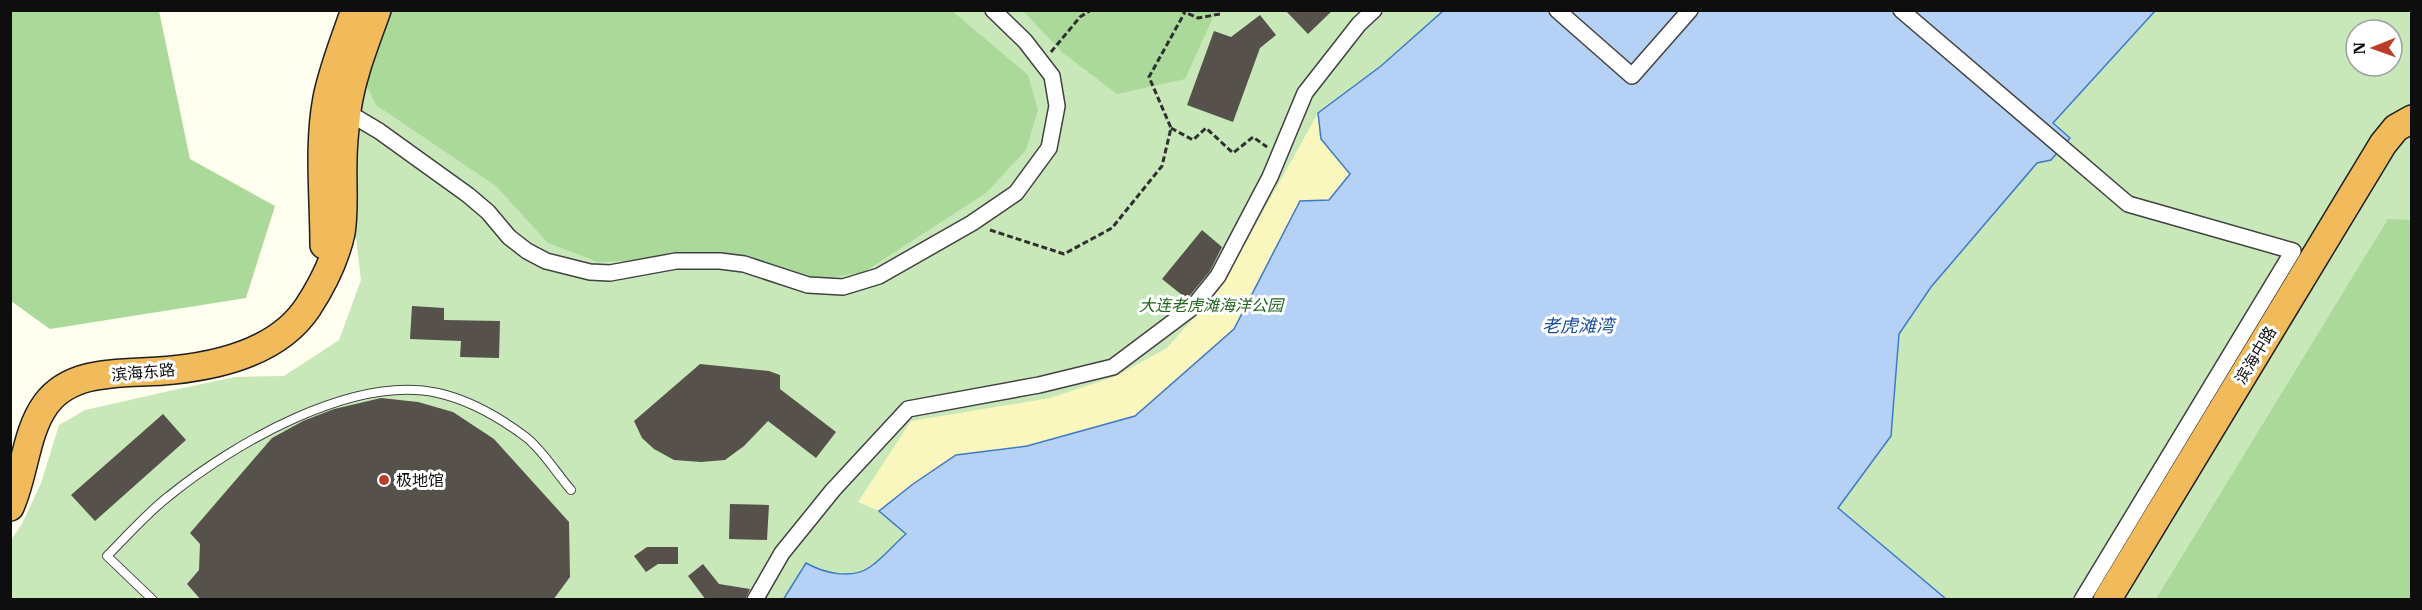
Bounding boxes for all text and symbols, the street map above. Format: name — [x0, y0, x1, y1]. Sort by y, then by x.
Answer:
north arrow — [2344, 18, 2404, 78]
text: N — [2349, 42, 2369, 55]
park label: 大连老虎滩海洋公园 — [1139, 295, 1285, 315]
water label: 老虎滩湾 — [1542, 314, 1617, 337]
street label: 滨海中路 — [2230, 322, 2280, 388]
street label: 滨海东路 — [110, 359, 176, 385]
place label: 极地馆 — [396, 470, 444, 490]
marker: 极地馆 — [377, 473, 391, 487]

